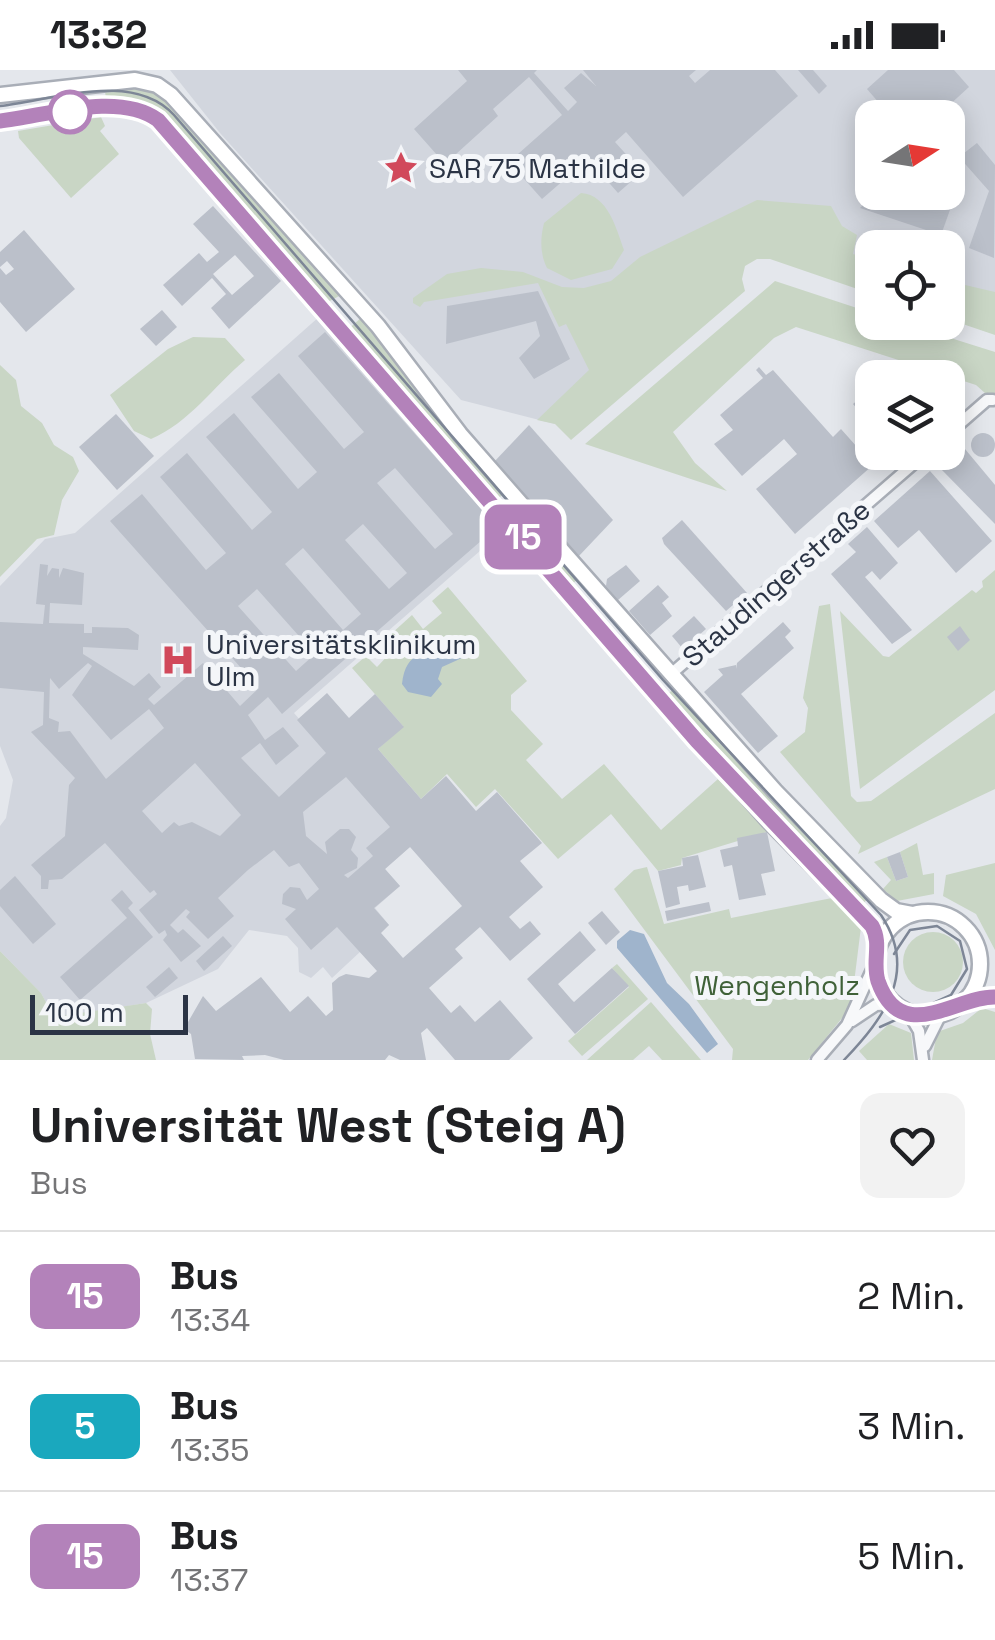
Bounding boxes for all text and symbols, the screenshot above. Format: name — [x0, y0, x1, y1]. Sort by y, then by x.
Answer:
text: 13:32 — [50, 11, 147, 59]
unlabelled marker — [49, 91, 91, 133]
north arrow — [855, 100, 965, 210]
map controls — [855, 100, 965, 470]
place icon: SAR 75 Mathilde — [382, 149, 420, 187]
place label: SAR 75 Mathilde — [429, 150, 646, 186]
button: locate — [855, 230, 965, 340]
button: layers — [855, 360, 965, 470]
street label: Staudingerstraße — [675, 492, 877, 674]
line badge: 15 — [478, 504, 568, 570]
text: 15 — [505, 515, 541, 559]
place label: Universitätsklinikum Ulm — [206, 626, 476, 694]
hospital icon: Universitätsklinikum Ulm — [159, 641, 197, 679]
park label: Wengenholz — [694, 967, 860, 1003]
scale bar — [30, 990, 188, 1034]
text: 100 m — [45, 994, 124, 1030]
button: heart — [860, 1093, 965, 1198]
text: Universität West (Steig A) — [30, 1095, 626, 1156]
text: Bus — [30, 1163, 88, 1203]
text: Bus — [170, 1252, 239, 1300]
text: 2 Min. — [857, 1272, 965, 1320]
text: 15 — [67, 1274, 103, 1318]
text: 13:34 — [170, 1300, 250, 1340]
text: Bus — [170, 1382, 239, 1430]
text: 3 Min. — [857, 1402, 965, 1450]
text: 5 — [74, 1404, 96, 1448]
text: 13:35 — [170, 1430, 249, 1470]
text: Bus — [170, 1512, 239, 1560]
text: 5 Min. — [857, 1532, 965, 1580]
text: 15 — [67, 1534, 103, 1578]
text: 13:37 — [170, 1560, 248, 1600]

